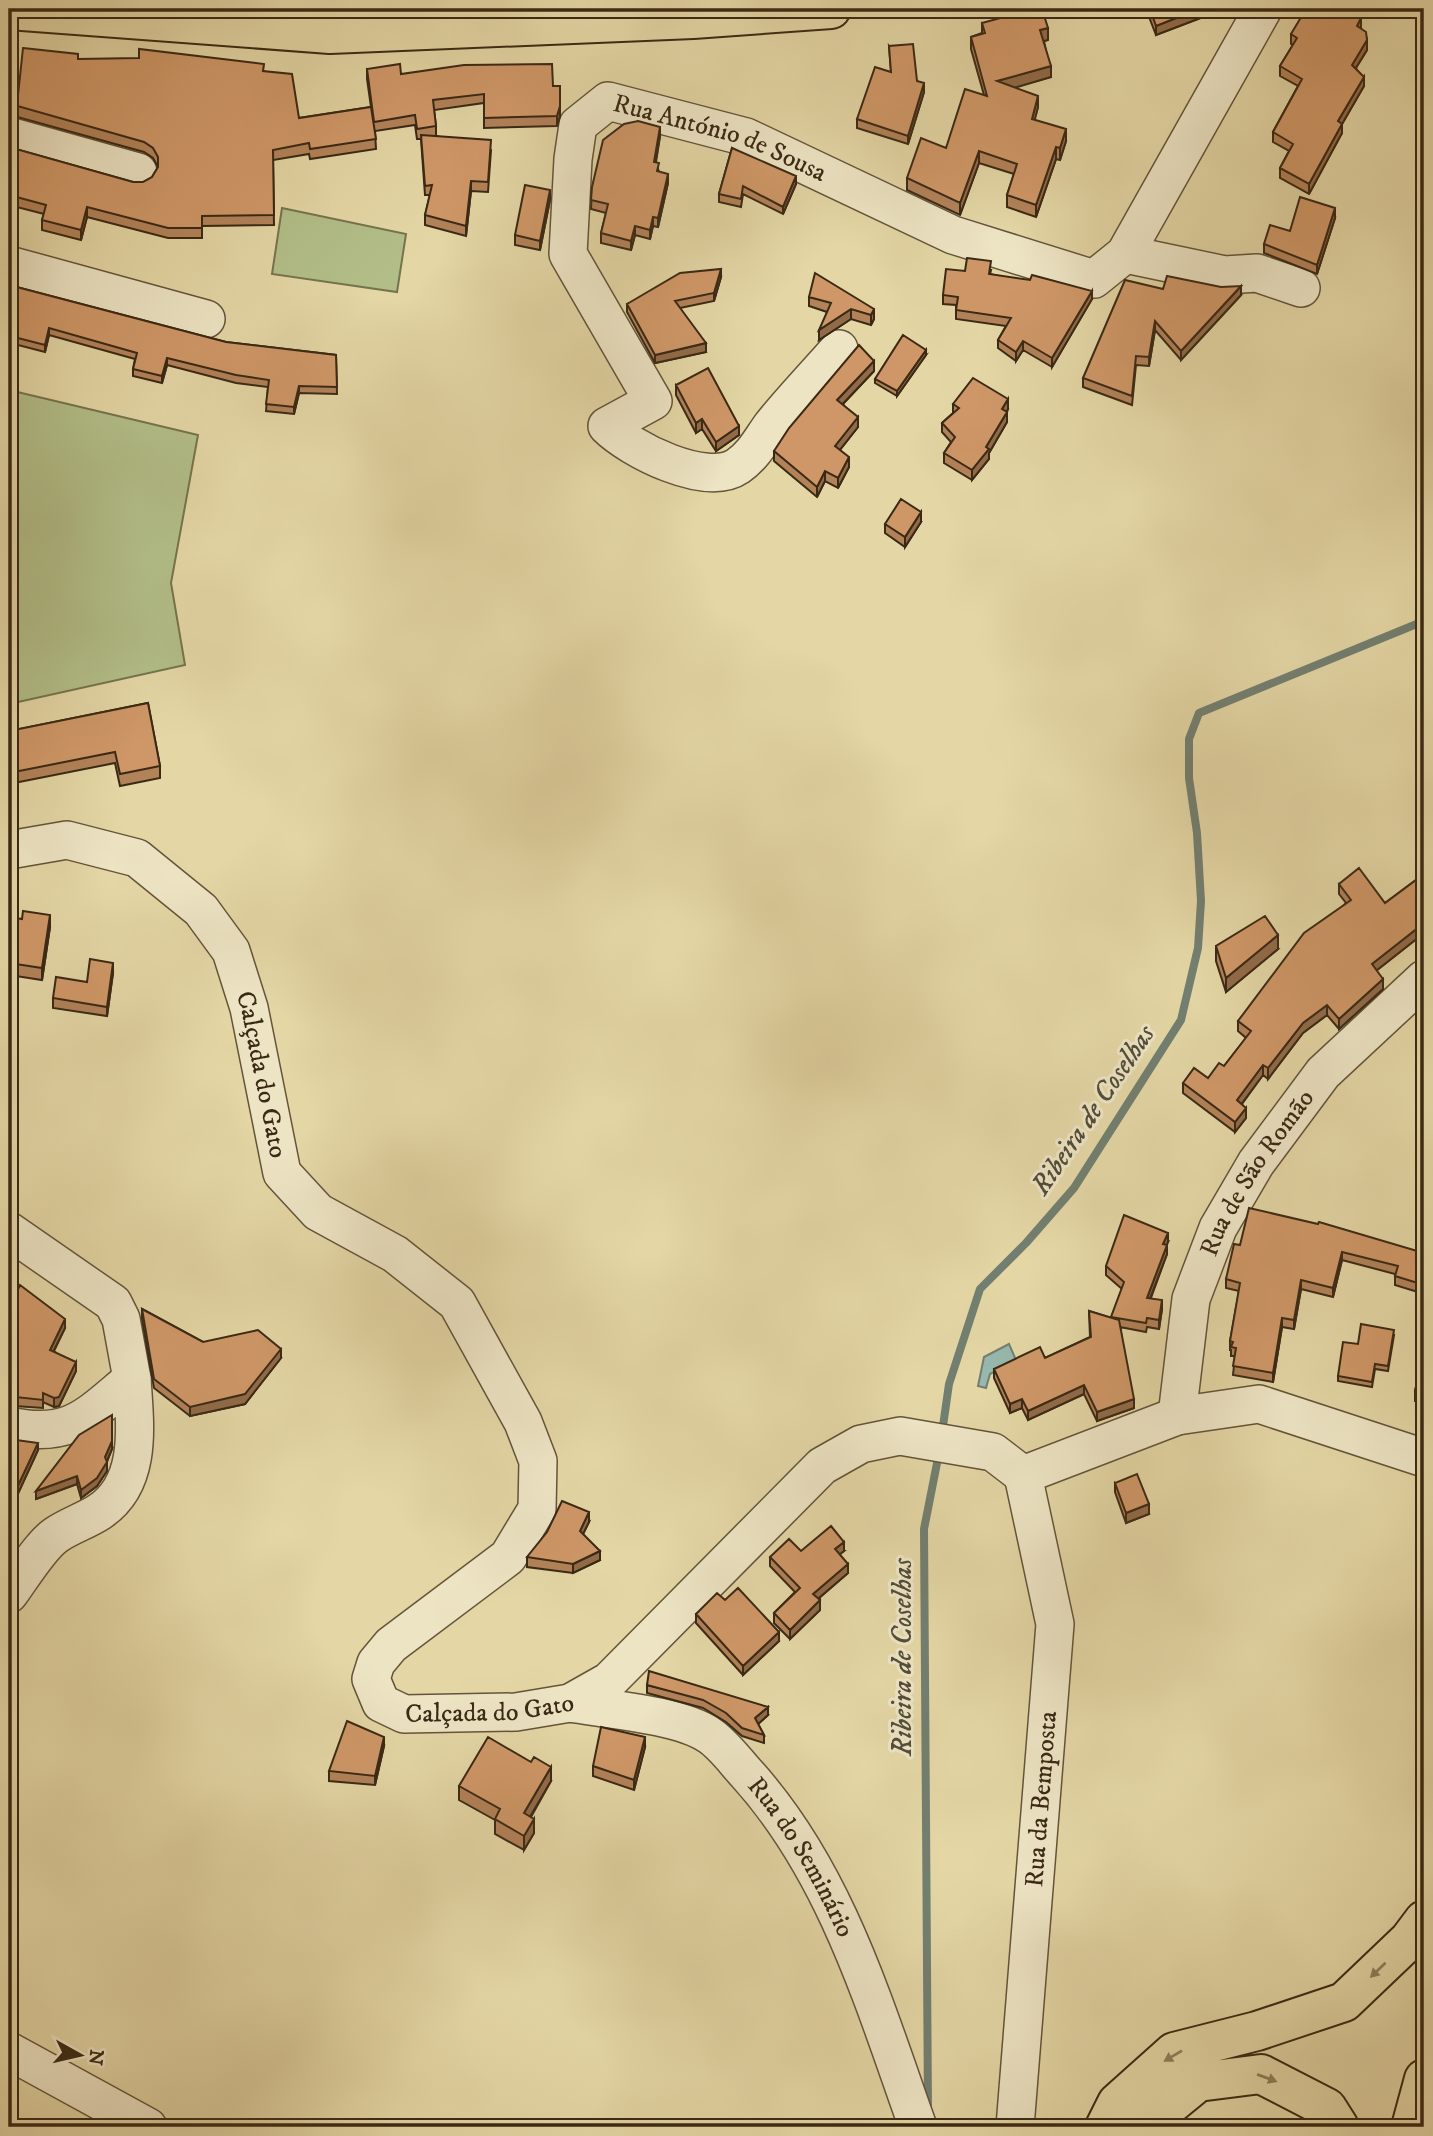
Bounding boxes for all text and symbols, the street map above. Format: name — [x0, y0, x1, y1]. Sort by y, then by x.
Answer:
street label: Rua António de Sousa — [610, 87, 832, 189]
street label: Calçada do Gato — [228, 987, 295, 1161]
water label: Ribeira de Coselhas — [1023, 1018, 1163, 1203]
street label: Rua de São Romão — [1192, 1083, 1322, 1261]
water label: Ribeira de Coselhas — [885, 1558, 920, 1757]
street label: Calçada do Gato — [405, 1686, 576, 1730]
street label: Rua da Bemposta — [1018, 1710, 1065, 1888]
street label: Rua do Seminário — [740, 1770, 862, 1942]
one-way arrow — [1370, 1961, 1387, 1977]
north arrow — [46, 2021, 116, 2090]
text: N — [83, 2048, 108, 2067]
one-way arrow — [1163, 2049, 1183, 2062]
one-way arrow — [1256, 2073, 1277, 2084]

